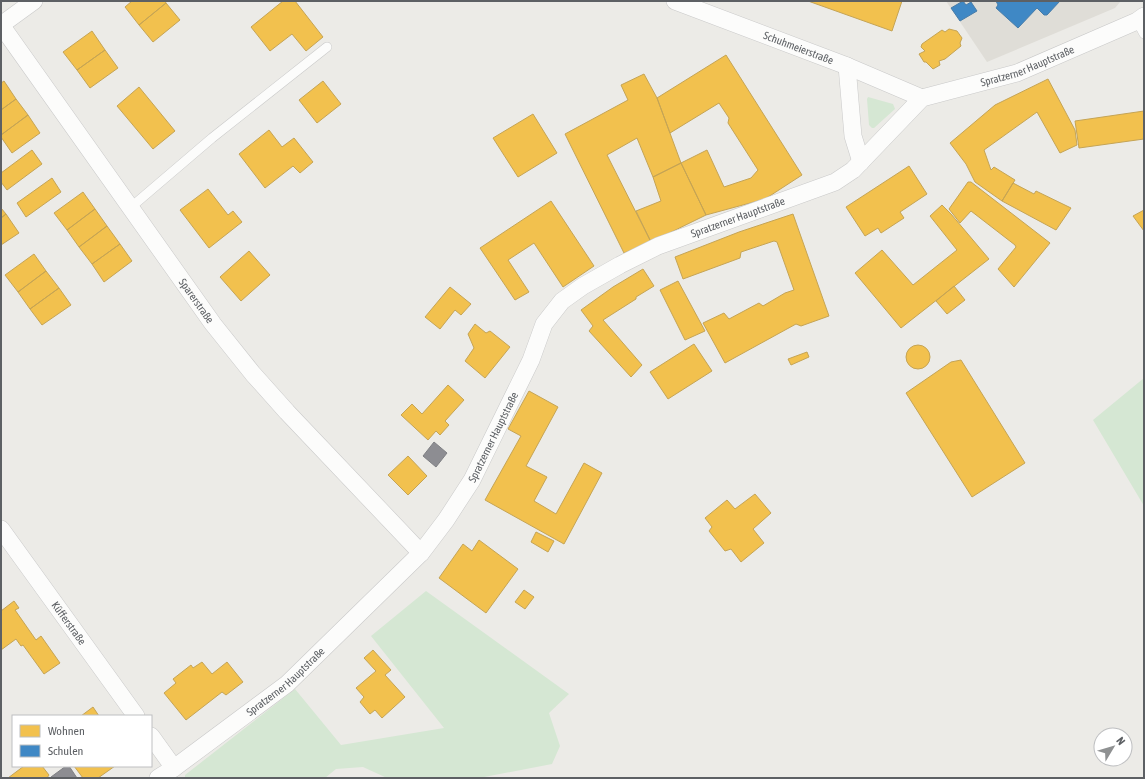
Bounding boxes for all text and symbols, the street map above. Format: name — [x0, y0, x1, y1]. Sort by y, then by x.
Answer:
street label: Schuhmeierstraße — [762, 29, 835, 66]
street label: Spratzerner Hauptstraße — [979, 43, 1076, 88]
street label: Spratzerner Hauptstraße — [689, 195, 786, 240]
street label: Sparerstraße — [177, 276, 216, 325]
street label: Spratzerner Hauptstraße — [466, 390, 520, 484]
street label: Küfferstraße — [49, 599, 88, 647]
street label: Spratzerner Hauptstraße — [244, 645, 327, 718]
legend — [12, 715, 152, 767]
text: Wohnen — [48, 724, 85, 738]
north arrow — [1093, 727, 1133, 767]
text: N — [1114, 735, 1128, 747]
text: Schulen — [48, 744, 83, 758]

